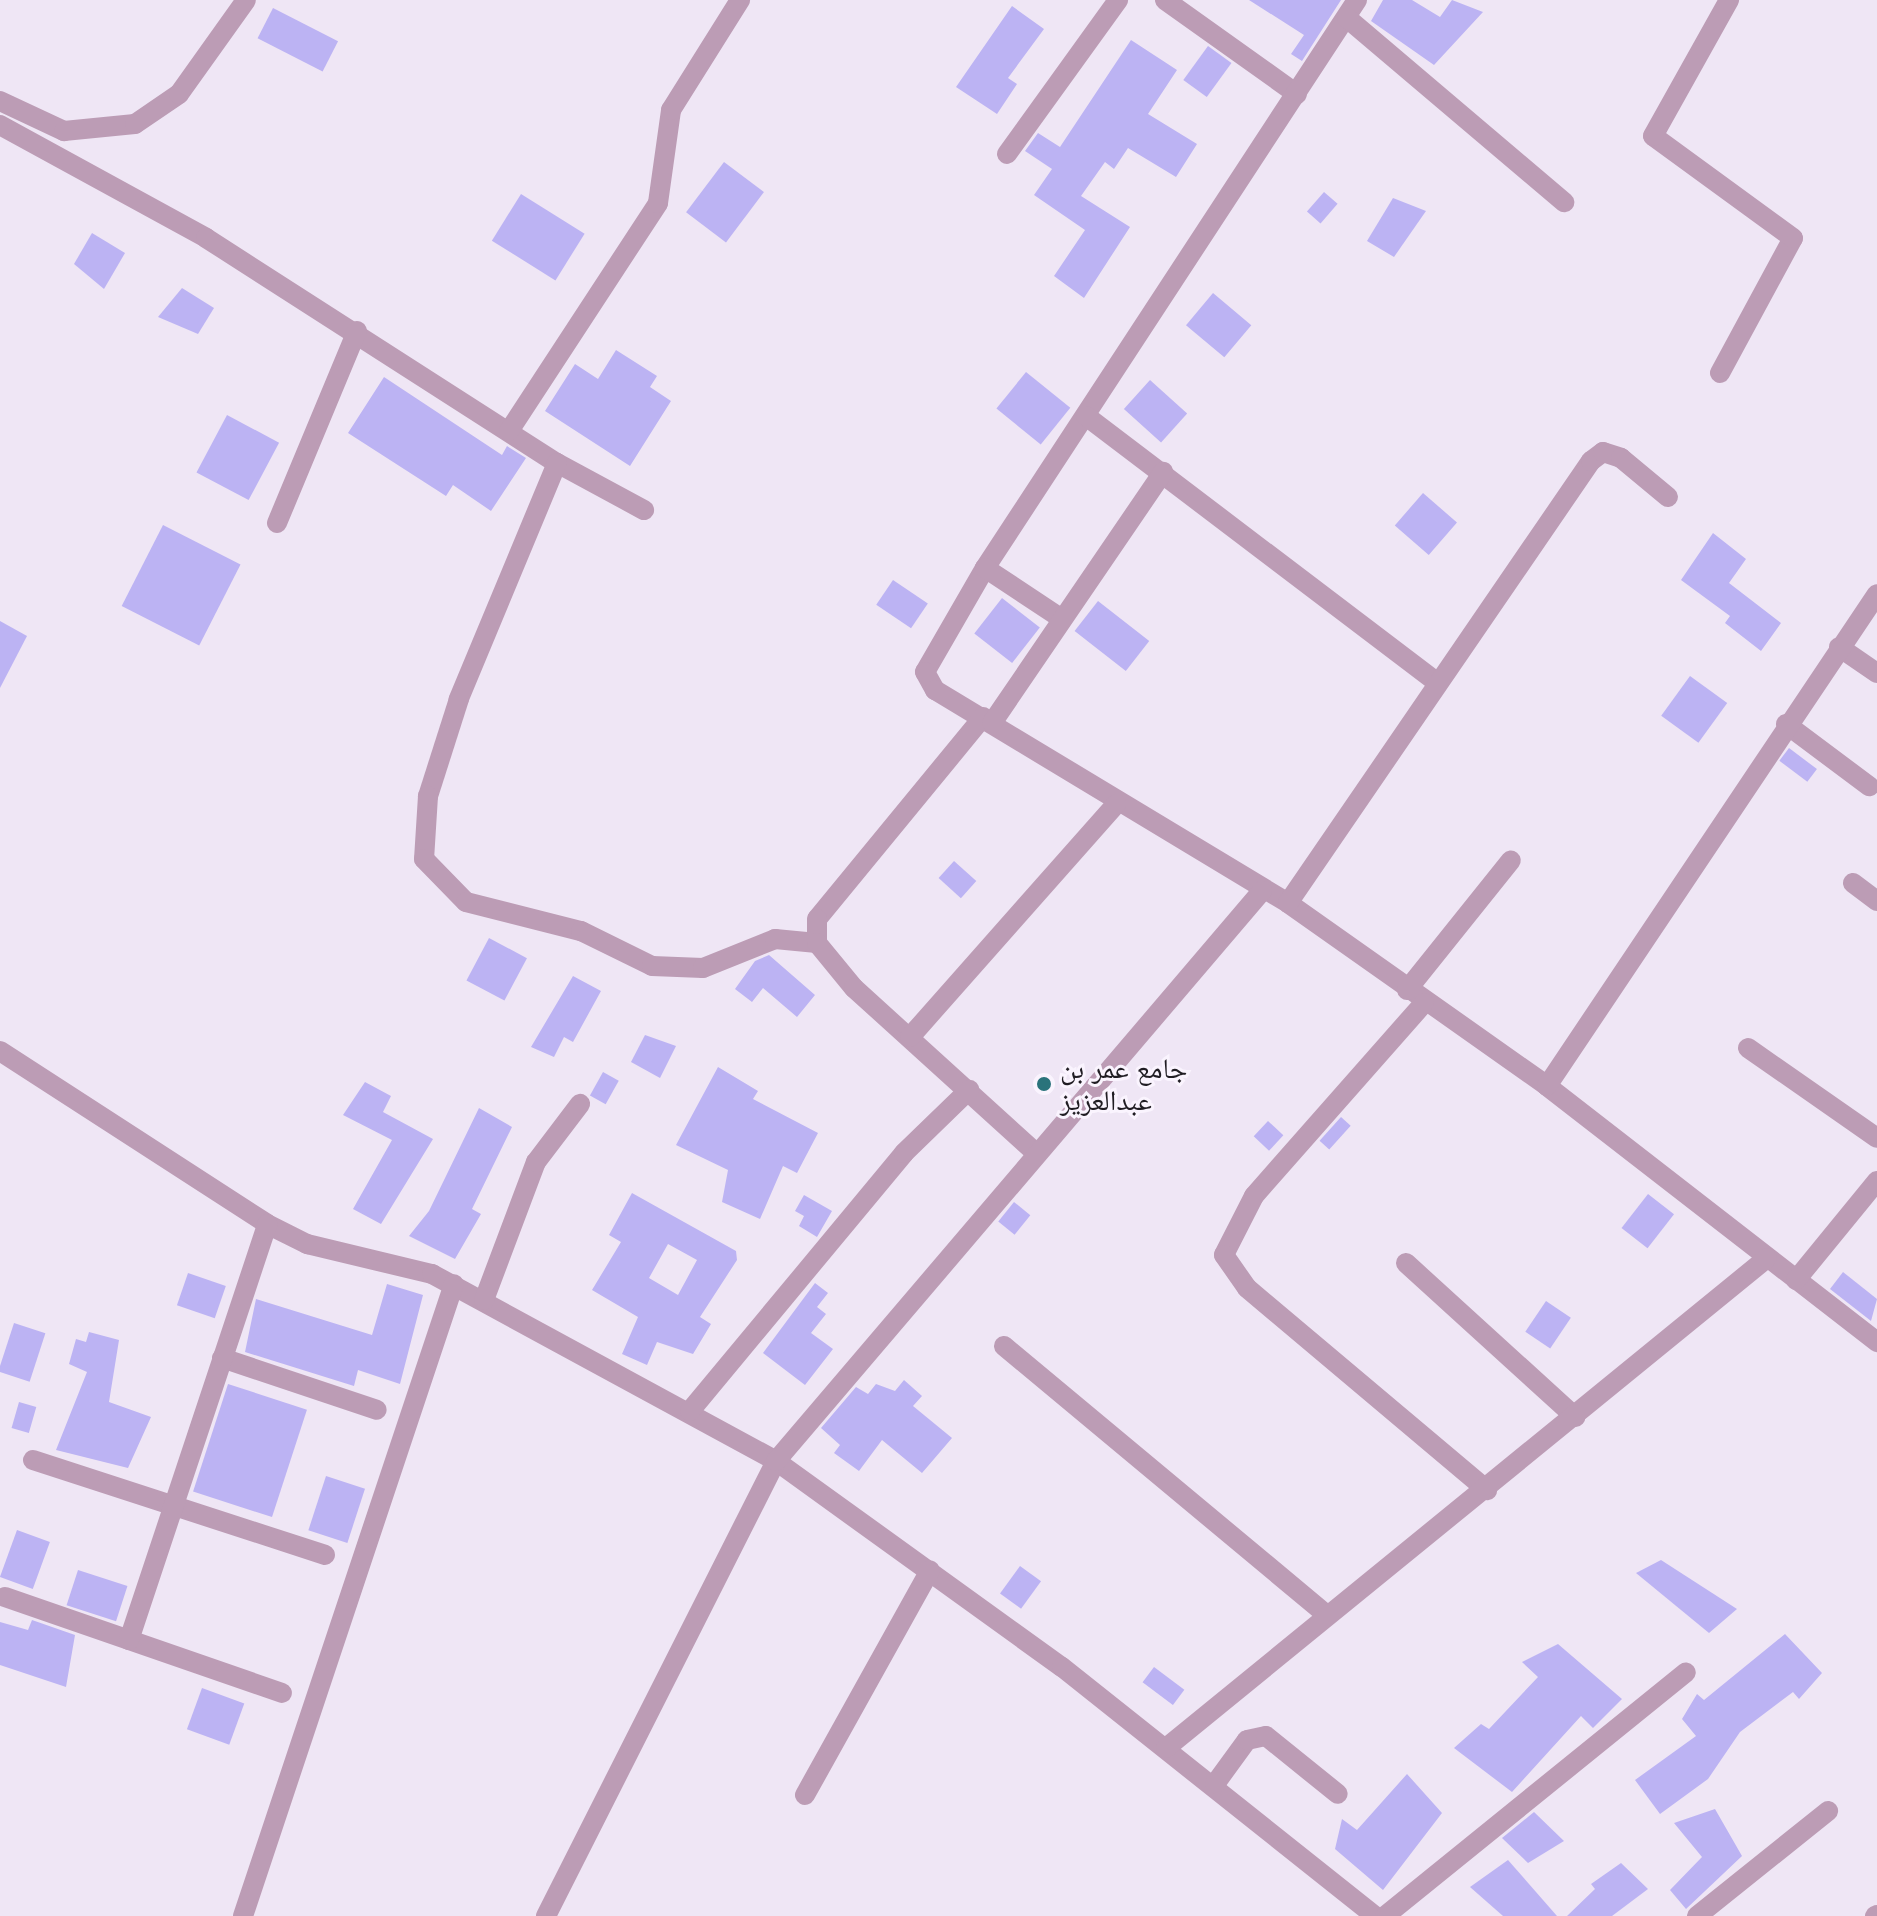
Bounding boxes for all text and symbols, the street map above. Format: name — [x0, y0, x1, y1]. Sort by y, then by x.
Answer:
place label: جامع عمر بن عبدالعزيز — [1060, 1051, 1187, 1117]
marker: جامع عمر بن عبدالعزيز — [1035, 1075, 1053, 1093]

